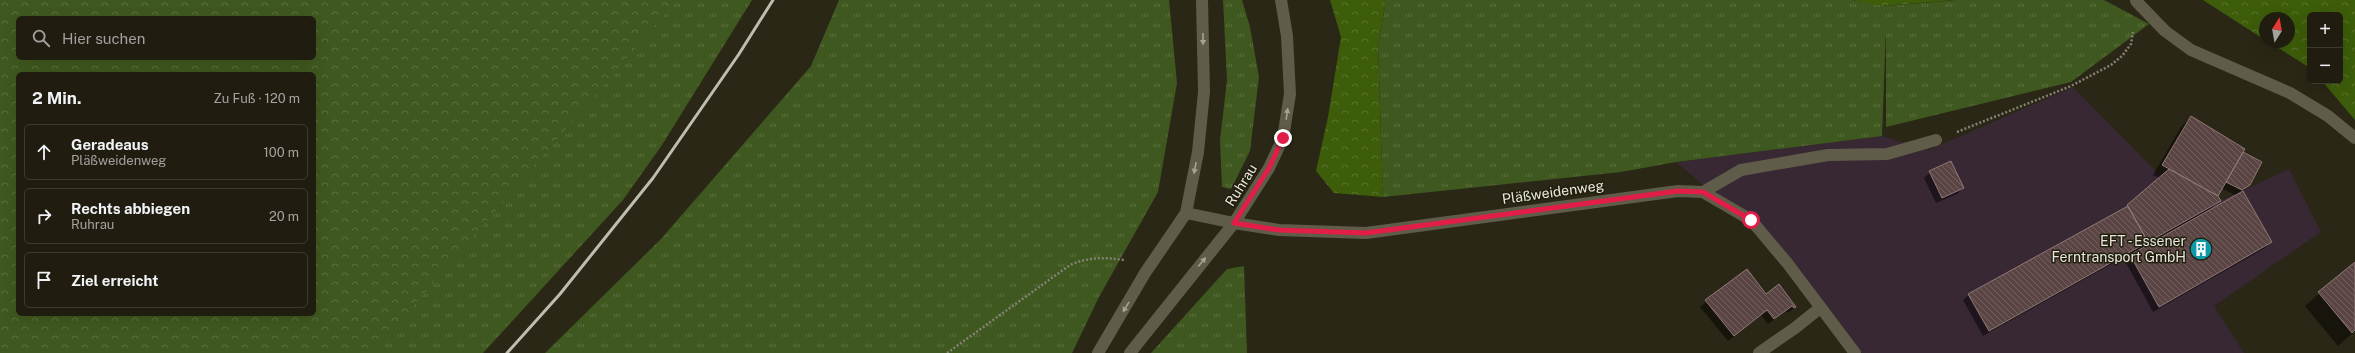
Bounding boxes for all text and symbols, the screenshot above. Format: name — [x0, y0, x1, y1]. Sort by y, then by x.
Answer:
north arrow — [2259, 12, 2295, 48]
map controls — [2307, 12, 2343, 84]
button: + — [2307, 12, 2343, 48]
search box — [16, 16, 316, 60]
icon: search — [30, 27, 52, 49]
text: Hier suchen — [62, 30, 145, 47]
one-way arrow — [1200, 33, 1206, 46]
button: − — [2307, 48, 2343, 84]
text: 2 Min. — [32, 88, 81, 108]
text: Zu Fuß · 120 m — [214, 91, 300, 106]
one-way arrow — [1284, 108, 1290, 120]
route end — [1274, 129, 1292, 147]
text: Geradeaus — [71, 136, 149, 153]
icon: ahead — [33, 141, 55, 163]
text: 100 m — [263, 145, 299, 160]
text: Pläßweidenweg — [71, 153, 166, 168]
street label: Ruhrau — [1222, 161, 1260, 209]
one-way arrow — [1191, 162, 1197, 174]
street label: Pläßweidenweg — [1501, 177, 1605, 207]
text: Rechts abbiegen — [71, 200, 190, 217]
icon: right — [33, 205, 55, 227]
text: 20 m — [269, 209, 299, 224]
route start — [1742, 211, 1760, 229]
text: Ruhrau — [71, 217, 114, 232]
place label: EFT - Essener Ferntransport GmbH — [2051, 233, 2186, 265]
building icon: EFT - Essener Ferntransport GmbH — [2188, 236, 2214, 262]
one-way arrow — [1198, 257, 1207, 268]
icon: arrive — [33, 269, 55, 291]
text: Ziel erreicht — [71, 272, 158, 289]
one-way arrow — [1122, 301, 1129, 313]

